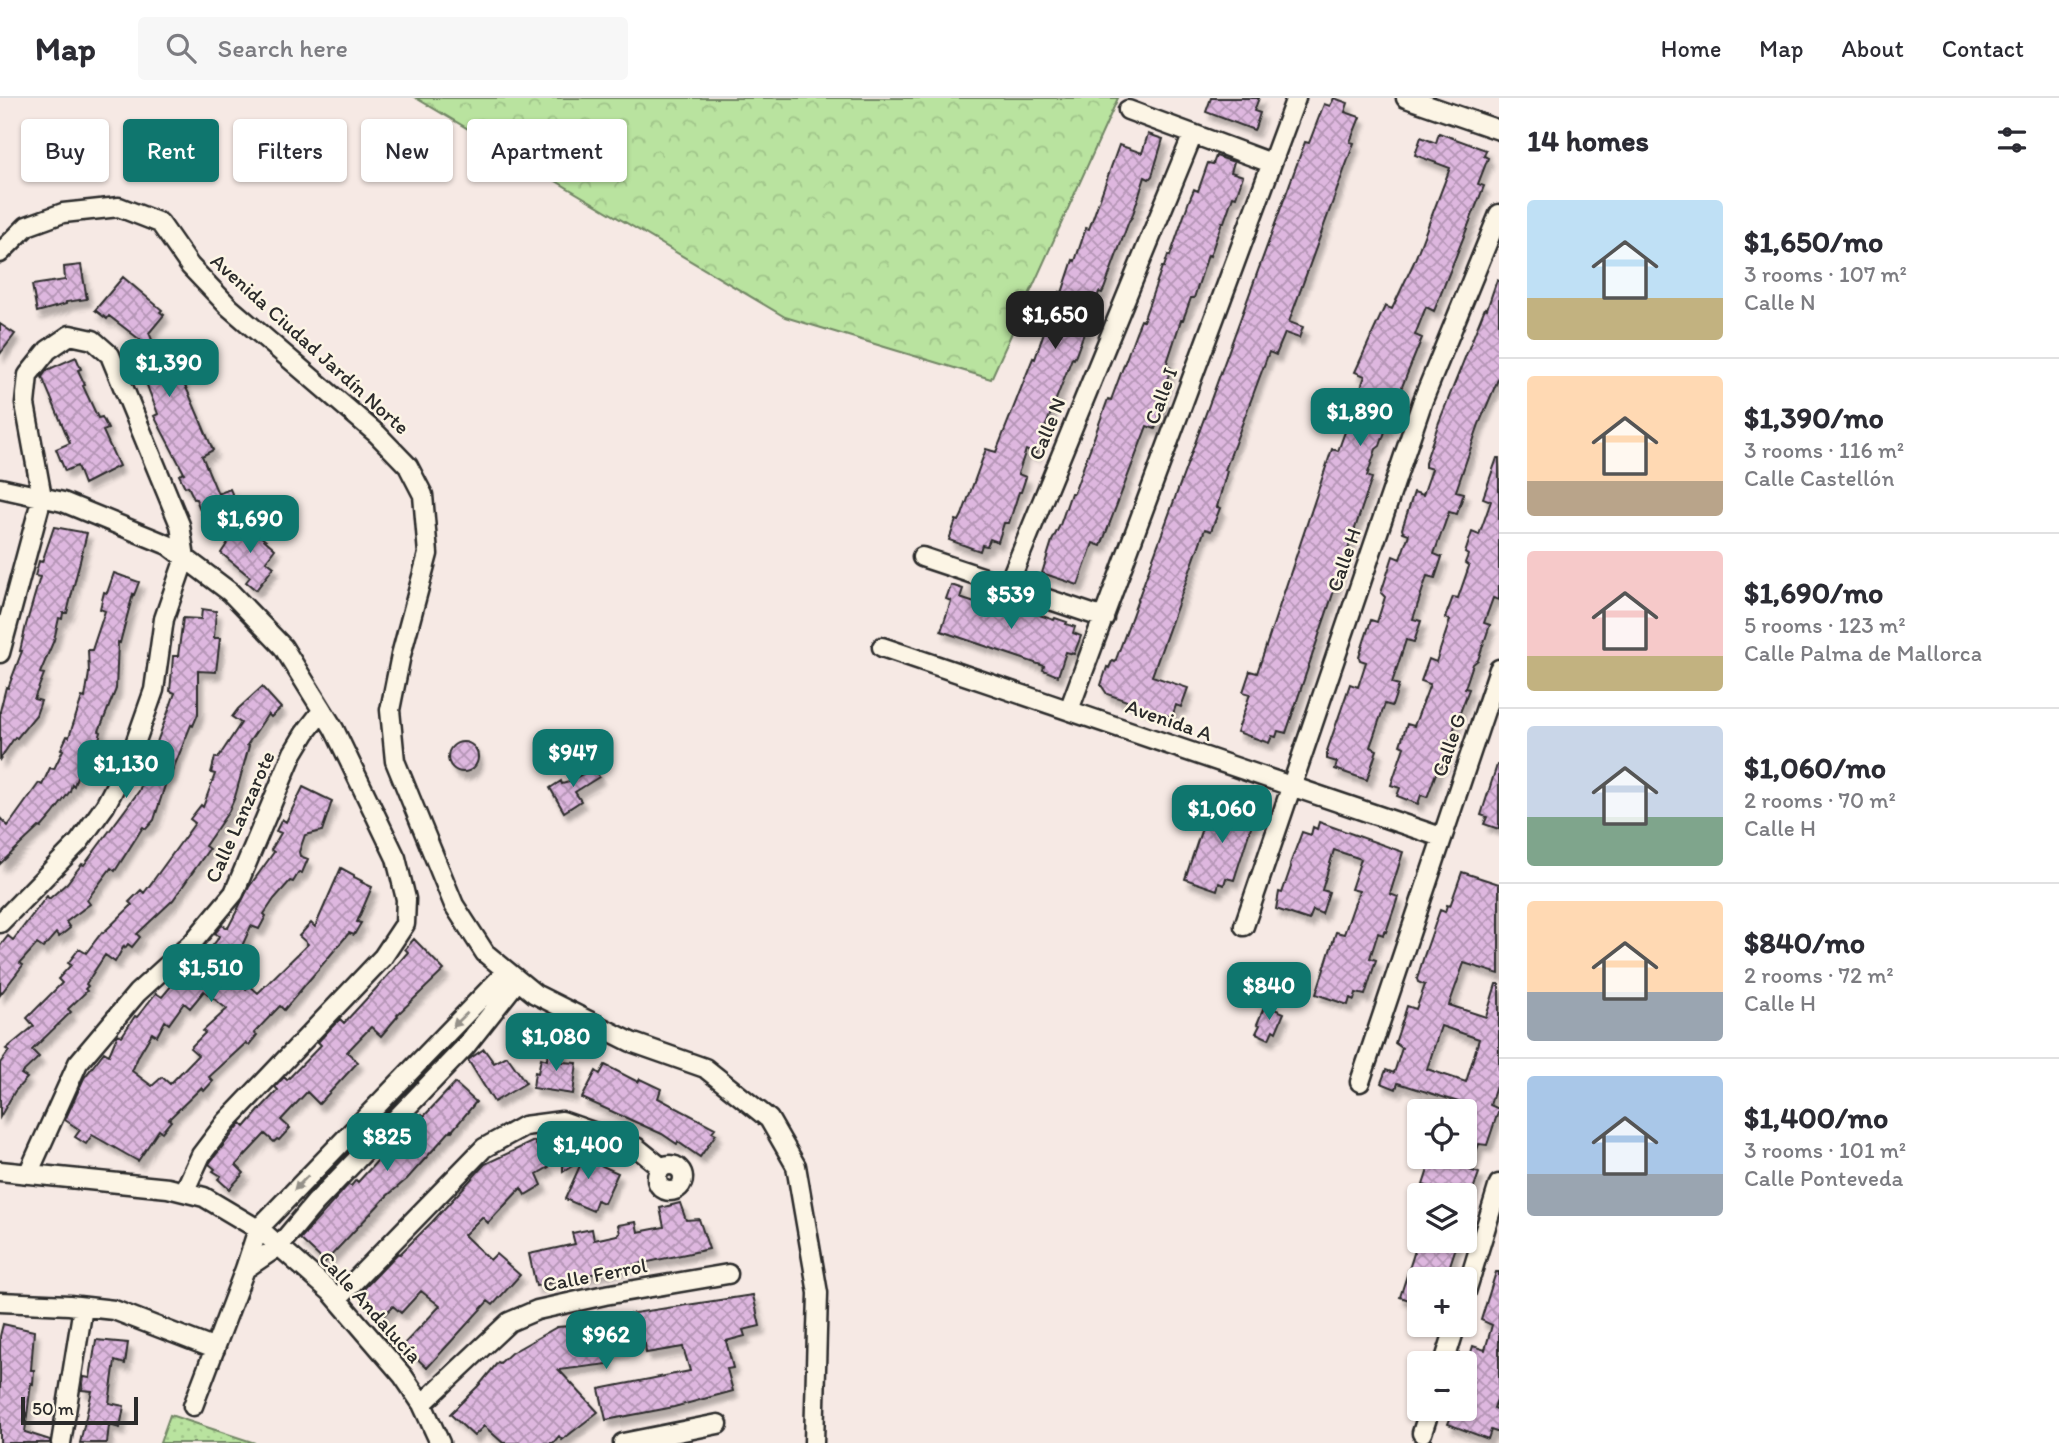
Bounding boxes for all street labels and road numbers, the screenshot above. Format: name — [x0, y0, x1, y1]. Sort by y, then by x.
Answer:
street label: Avenida Ciudad Jardín Norte — [206, 248, 415, 439]
street label: Calle I — [1139, 364, 1182, 428]
street label: Calle N — [1023, 394, 1070, 464]
street label: Calle H — [1321, 525, 1366, 595]
street label: Avenida A — [1123, 693, 1216, 746]
street label: Calle G — [1426, 710, 1471, 780]
street label: Calle Lanzarote — [199, 747, 280, 887]
street label: Calle Andalucía — [314, 1246, 427, 1368]
street label: Calle Ferrol — [541, 1252, 649, 1297]

